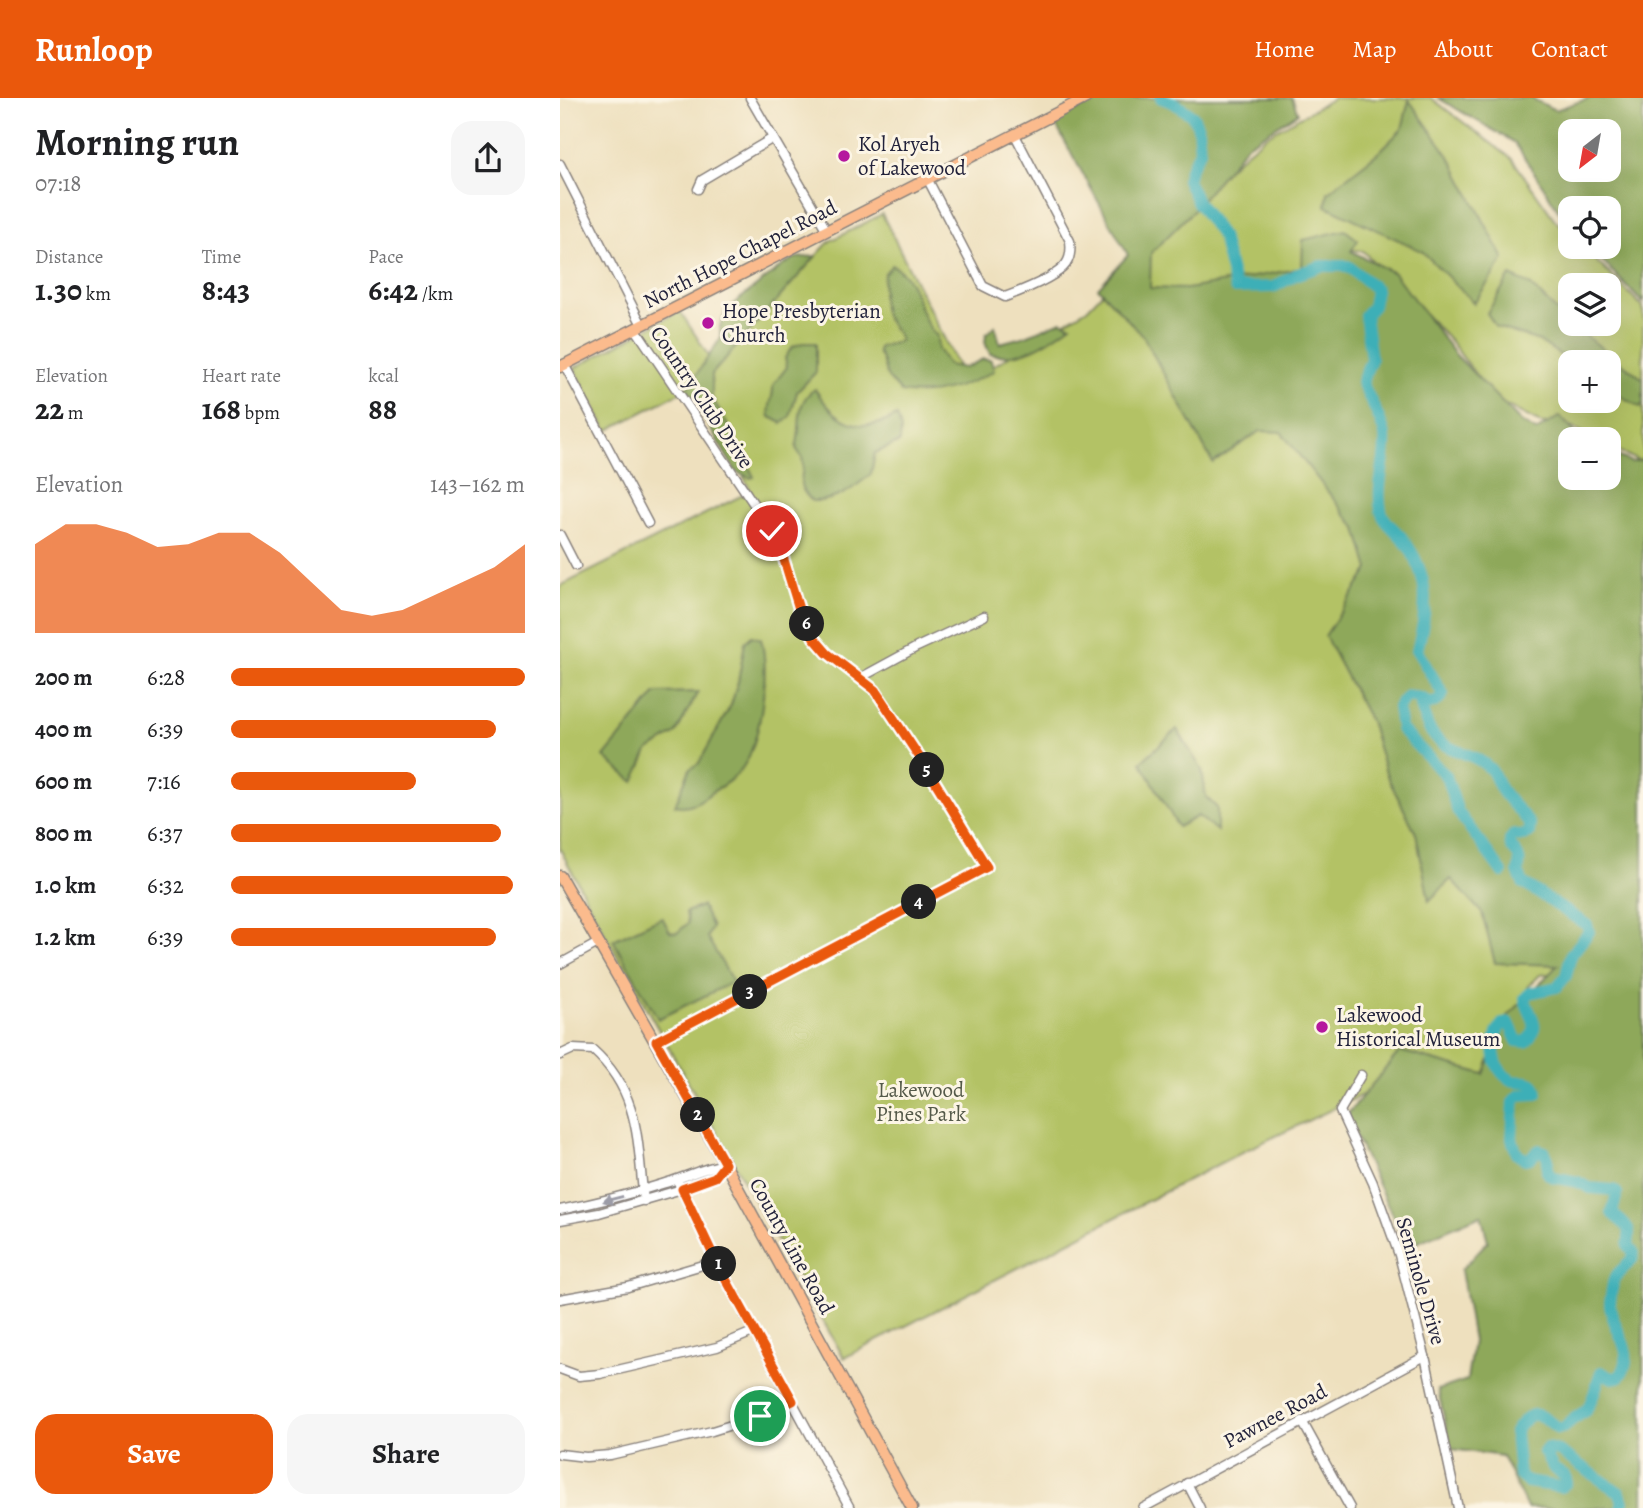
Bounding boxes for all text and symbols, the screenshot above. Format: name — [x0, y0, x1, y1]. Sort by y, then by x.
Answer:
text: Runloop — [35, 27, 153, 72]
text: Home — [1254, 33, 1315, 65]
text: Map — [1353, 33, 1397, 65]
text: About — [1435, 33, 1493, 65]
text: Contact — [1531, 33, 1608, 65]
text: Morning run — [35, 116, 239, 168]
north arrow — [1558, 119, 1620, 182]
map controls — [1558, 119, 1621, 490]
button: share — [451, 121, 525, 195]
place label: Kol Aryeh of Lakewood — [858, 130, 967, 182]
marker: Kol Aryeh of Lakewood — [836, 148, 852, 164]
text: 07:18 — [35, 168, 81, 199]
street label: North Hope Chapel Road — [638, 193, 842, 315]
button: locate — [1558, 196, 1621, 259]
text: Distance — [35, 244, 103, 270]
text: Time — [202, 244, 241, 270]
text: Pace — [368, 244, 404, 270]
text: 1.30 — [35, 270, 82, 310]
text: 8:43 — [202, 270, 250, 310]
text: 6:42 — [368, 270, 418, 310]
button: layers — [1558, 273, 1621, 336]
text: km — [82, 281, 111, 307]
text: /km — [418, 281, 453, 307]
place label: Hope Presbyterian Church — [722, 297, 881, 349]
marker: Hope Presbyterian Church — [700, 315, 716, 331]
street label: Country Club Drive — [644, 320, 760, 474]
button: + — [1558, 350, 1621, 413]
text: Elevation — [35, 363, 108, 389]
text: Heart rate — [202, 363, 281, 389]
text: kcal — [368, 363, 399, 389]
text: 22 — [35, 389, 64, 429]
text: 168 — [202, 389, 241, 429]
text: 88 — [368, 389, 397, 429]
text: m — [64, 400, 84, 426]
text: bpm — [241, 400, 280, 426]
button: − — [1558, 427, 1621, 490]
text: Elevation — [35, 469, 123, 500]
text: 143–162 m — [430, 469, 525, 500]
pin — [742, 501, 802, 561]
icon: check — [753, 512, 791, 550]
pin: 6 — [790, 606, 824, 642]
text: 6 — [802, 610, 811, 636]
text: 200 m — [35, 662, 93, 693]
text: 6:28 — [147, 662, 185, 693]
text: 400 m — [35, 714, 92, 745]
text: 6:39 — [147, 714, 183, 745]
pin: 5 — [910, 752, 944, 788]
text: 5 — [922, 756, 931, 782]
text: 600 m — [35, 766, 92, 797]
text: 7:16 — [147, 766, 181, 797]
text: 800 m — [35, 818, 92, 849]
text: 6:37 — [147, 818, 182, 849]
text: 1.0 km — [35, 870, 96, 901]
text: 6:32 — [147, 870, 184, 901]
pin: 4 — [902, 884, 936, 920]
text: 4 — [914, 888, 923, 914]
text: 1.2 km — [35, 922, 96, 953]
text: 6:39 — [147, 922, 183, 953]
pin: 3 — [732, 974, 768, 1010]
text: 3 — [745, 978, 754, 1004]
place label: Lakewood Historical Museum — [1336, 1001, 1501, 1053]
marker: Lakewood Historical Museum — [1314, 1019, 1330, 1035]
park label: Lakewood Pines Park — [876, 1076, 967, 1128]
pin: 2 — [680, 1098, 716, 1132]
text: 2 — [693, 1101, 702, 1127]
street label: County Line Road — [743, 1173, 841, 1320]
one-way arrow — [603, 1194, 624, 1204]
street label: Seminole Drive — [1389, 1214, 1453, 1348]
pin: 1 — [702, 1246, 736, 1282]
text: 1 — [715, 1250, 722, 1276]
street label: Pawnee Road — [1218, 1377, 1332, 1455]
pin — [730, 1386, 790, 1446]
icon: arrive — [741, 1397, 779, 1435]
button: Save — [35, 1414, 273, 1494]
button: Share — [287, 1414, 525, 1494]

